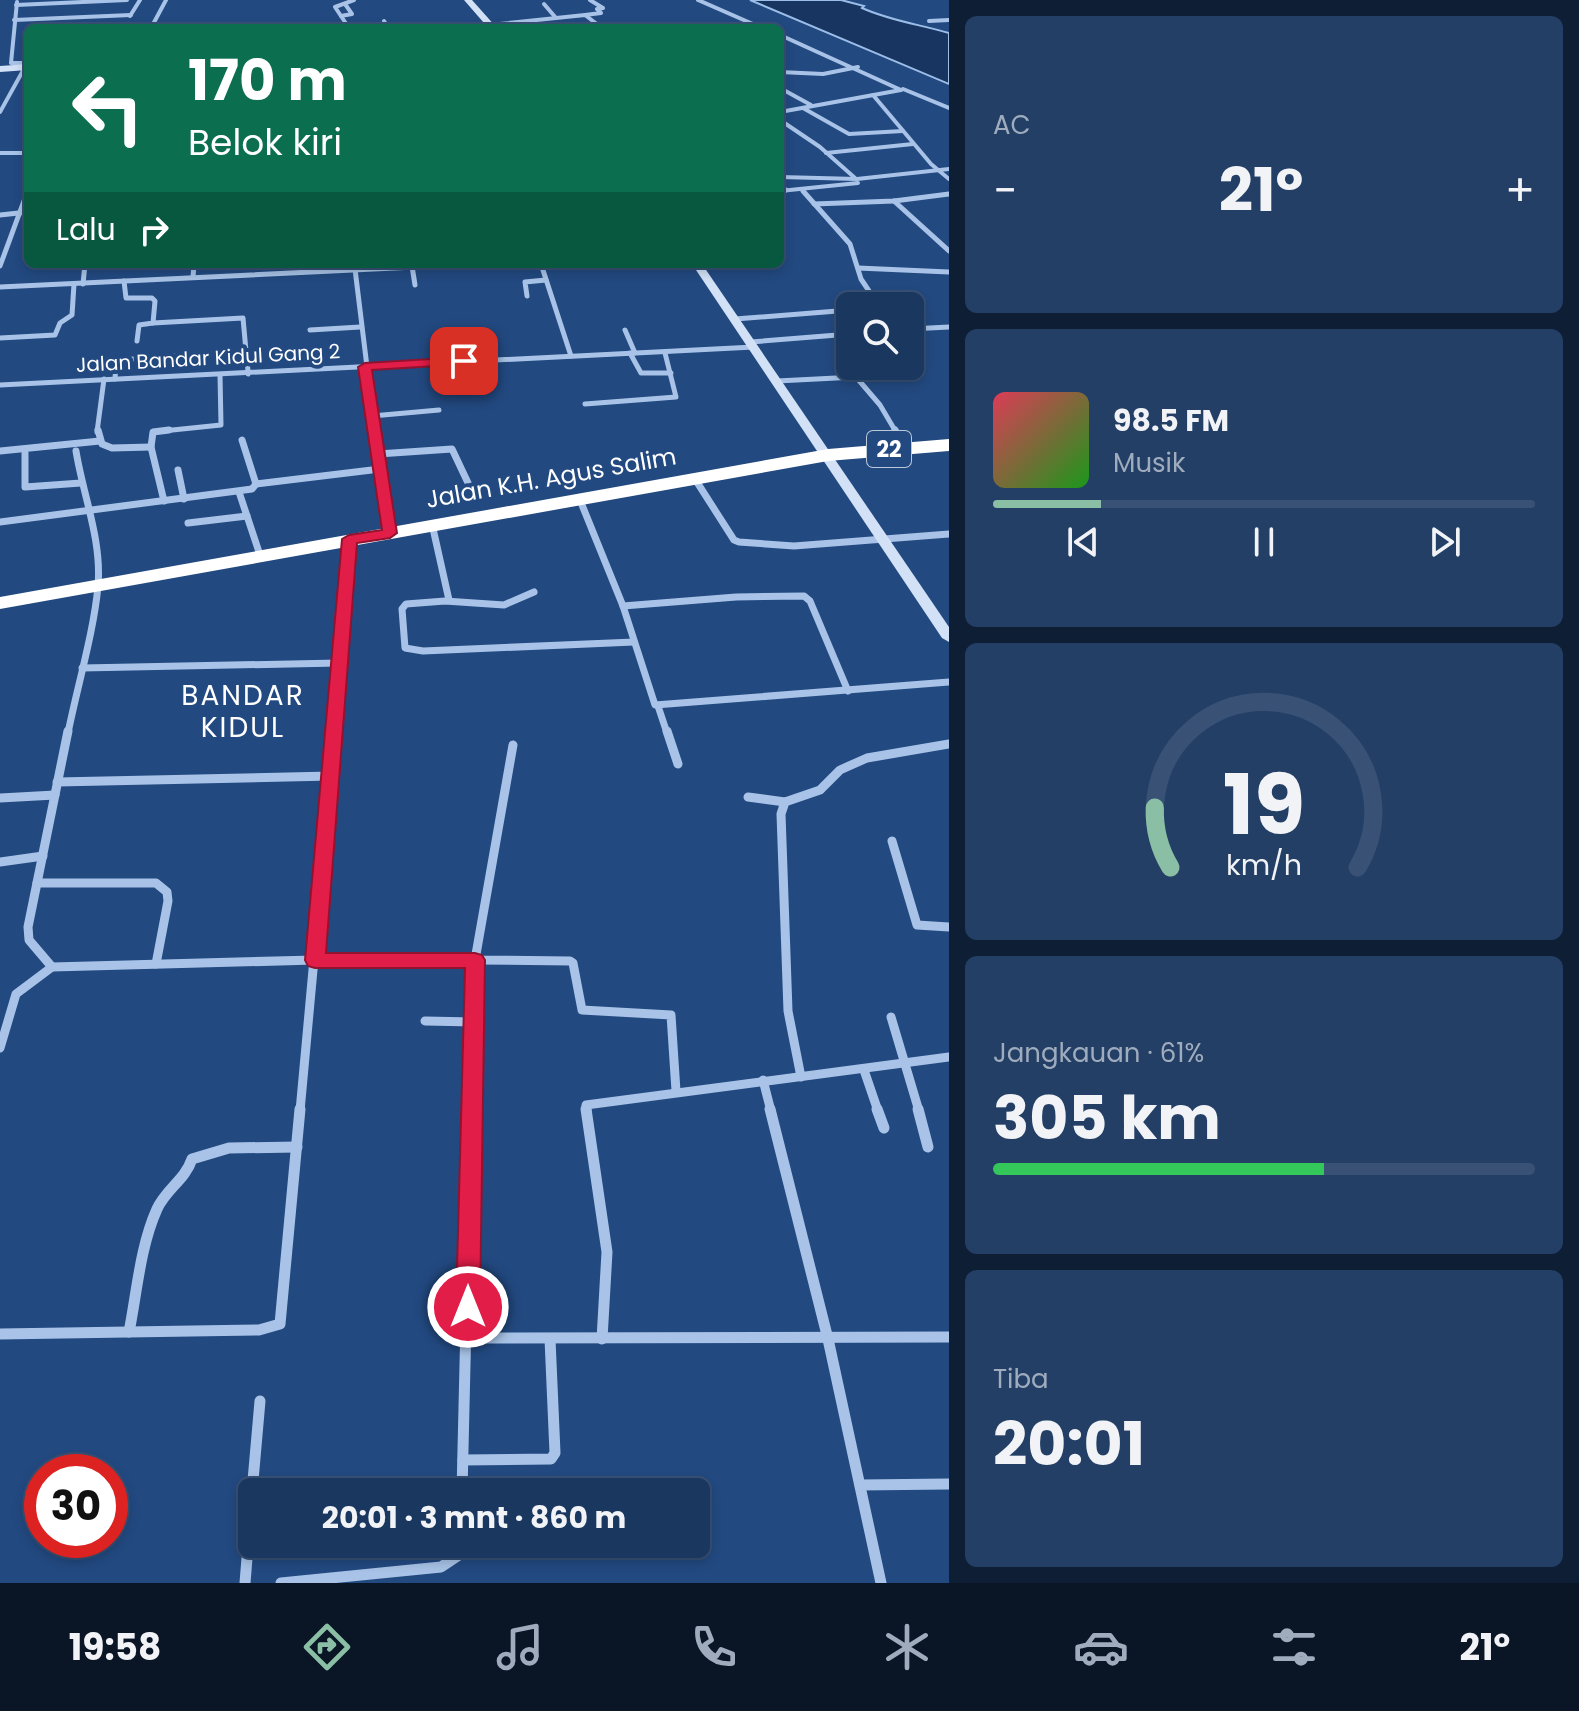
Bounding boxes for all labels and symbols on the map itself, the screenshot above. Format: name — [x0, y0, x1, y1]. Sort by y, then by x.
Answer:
pin — [430, 327, 498, 395]
street label: Jalan Bandar Kidul Gang 2 — [75, 337, 341, 379]
road number: 22 — [867, 431, 911, 467]
street label: Jalan K.H. Agus Salim — [423, 439, 679, 516]
district label: BANDAR KIDUL — [181, 676, 305, 747]
position arrow — [426, 1265, 510, 1349]
speed limit sign: 30 — [24, 1454, 128, 1558]

